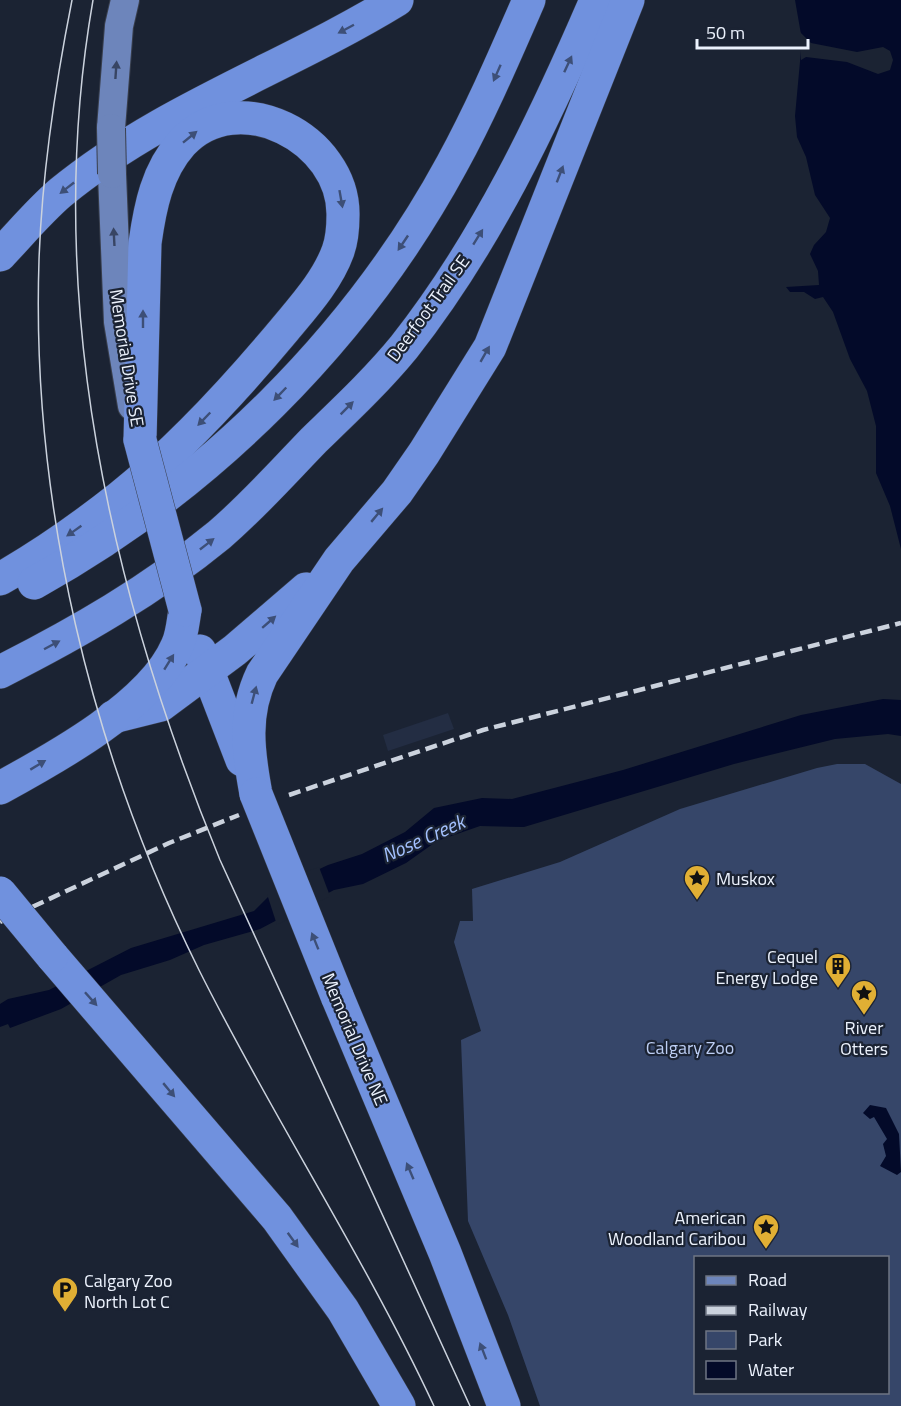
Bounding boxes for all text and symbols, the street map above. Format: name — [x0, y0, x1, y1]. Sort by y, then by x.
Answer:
scale bar — [697, 12, 808, 50]
text: 50 m — [706, 19, 745, 46]
one-way arrow — [337, 24, 354, 34]
one-way arrow — [563, 55, 573, 73]
one-way arrow — [111, 60, 120, 79]
one-way arrow — [492, 64, 502, 82]
one-way arrow — [182, 130, 198, 143]
one-way arrow — [555, 164, 565, 182]
one-way arrow — [60, 181, 75, 193]
one-way arrow — [337, 190, 346, 209]
one-way arrow — [109, 228, 118, 247]
one-way arrow — [472, 229, 483, 245]
one-way arrow — [398, 235, 409, 251]
street label: Deerfoot Trail SE — [380, 249, 476, 367]
street label: Memorial Drive SE — [103, 287, 151, 429]
one-way arrow — [138, 309, 148, 328]
one-way arrow — [480, 345, 490, 362]
one-way arrow — [274, 386, 287, 401]
one-way arrow — [340, 400, 354, 415]
one-way arrow — [198, 411, 212, 425]
one-way arrow — [370, 508, 383, 523]
one-way arrow — [66, 525, 82, 537]
one-way arrow — [200, 538, 215, 550]
one-way arrow — [261, 616, 276, 629]
one-way arrow — [44, 640, 61, 650]
one-way arrow — [163, 653, 174, 670]
one-way arrow — [250, 686, 259, 704]
one-way arrow — [30, 760, 46, 771]
water label: Nose Creek — [376, 805, 471, 870]
place icon: Muskox — [682, 863, 712, 901]
place label: Muskox — [716, 865, 775, 892]
one-way arrow — [310, 932, 319, 950]
place label: Cequel Energy Lodge — [715, 943, 818, 991]
building icon: Cequel Energy Lodge — [823, 951, 853, 989]
street label: Memorial Drive NE — [315, 969, 395, 1109]
place icon: River Otters — [849, 978, 879, 1016]
one-way arrow — [84, 992, 98, 1007]
place label: River Otters — [840, 1014, 888, 1062]
park label: Calgary Zoo — [646, 1034, 734, 1061]
one-way arrow — [162, 1082, 174, 1097]
one-way arrow — [405, 1161, 415, 1179]
place label: American Woodland Caribou — [608, 1204, 746, 1252]
place icon: American Woodland Caribou — [751, 1212, 781, 1250]
one-way arrow — [287, 1231, 299, 1247]
legend — [694, 1256, 889, 1394]
text: Road — [748, 1266, 787, 1293]
place label: Calgary Zoo North Lot C — [84, 1267, 173, 1315]
parking icon: Calgary Zoo North Lot C — [50, 1275, 80, 1313]
text: Railway — [748, 1296, 808, 1323]
text: Park — [748, 1326, 783, 1353]
one-way arrow — [478, 1342, 488, 1360]
text: Water — [748, 1356, 794, 1383]

